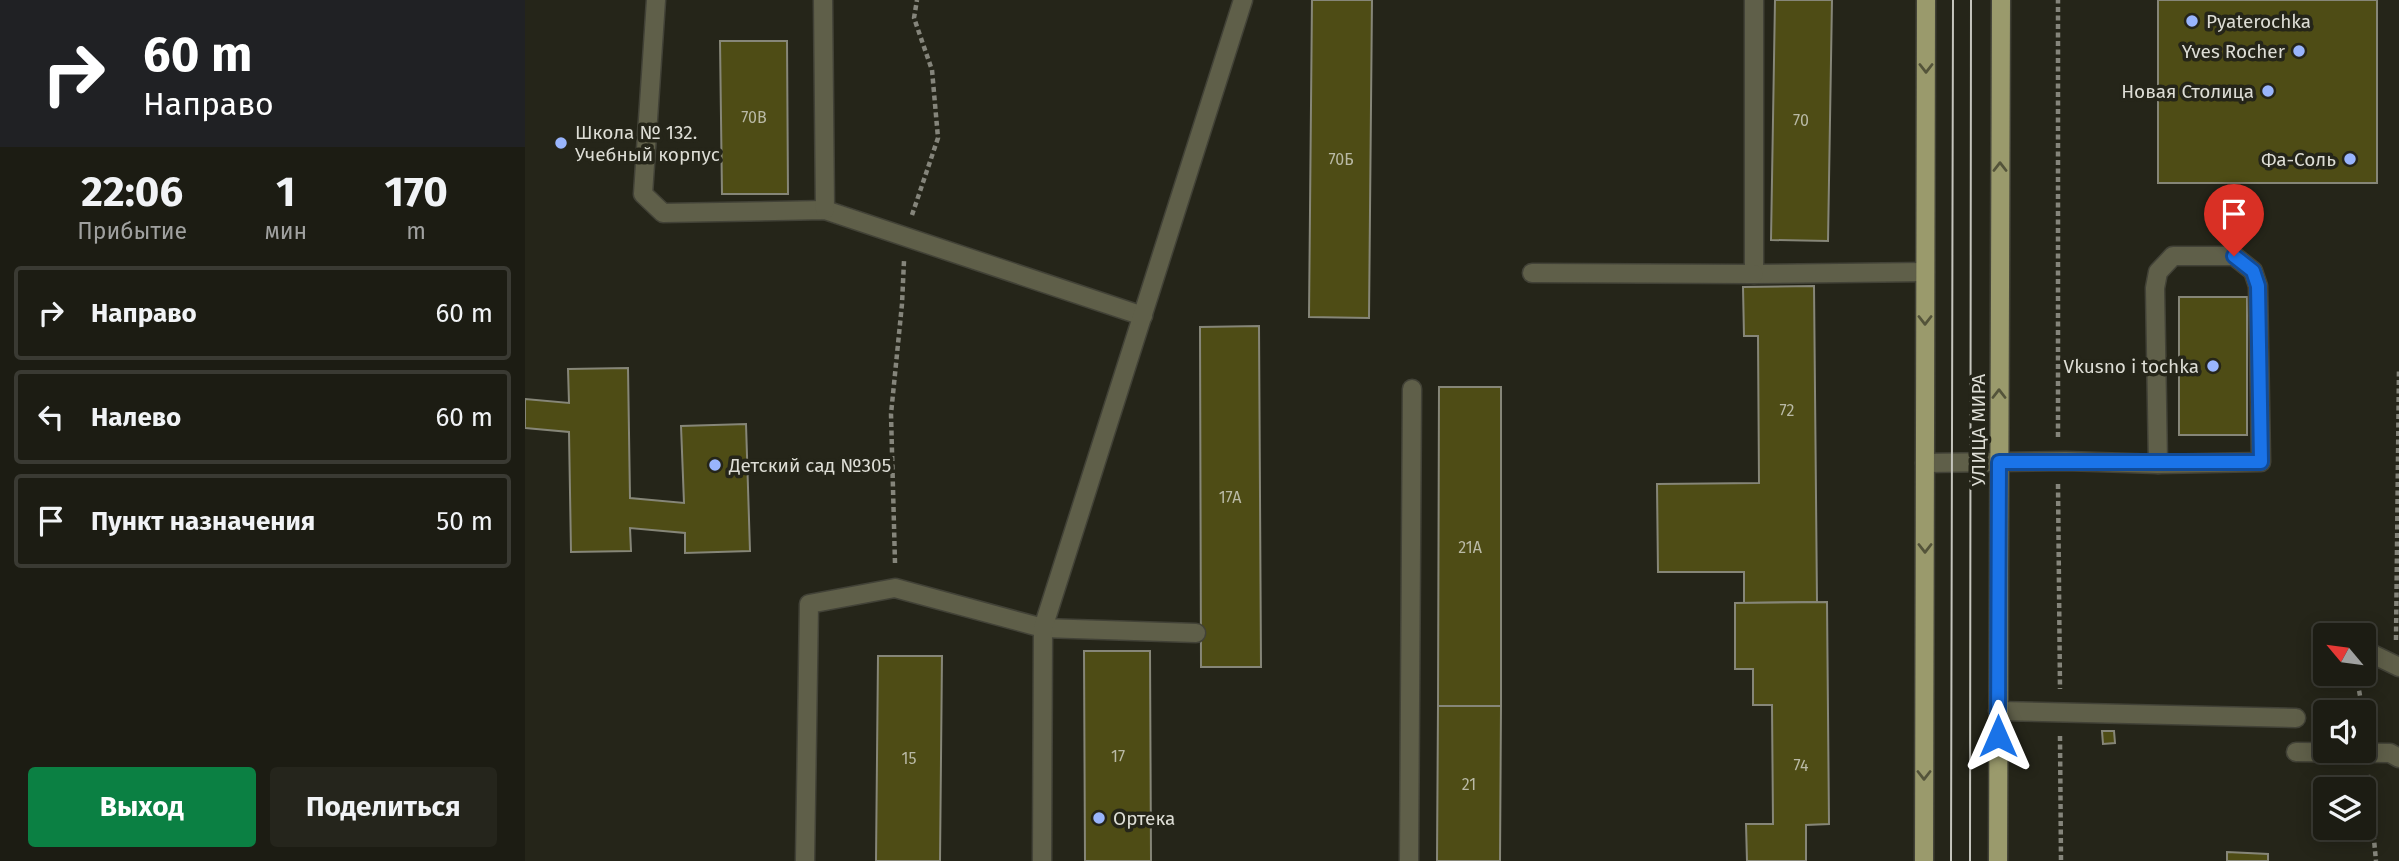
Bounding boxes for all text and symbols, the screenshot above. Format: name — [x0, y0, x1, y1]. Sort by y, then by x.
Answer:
place label: Pyaterochka — [2206, 10, 2311, 33]
marker: Pyaterochka — [2184, 13, 2200, 29]
text: 60 m — [143, 25, 252, 84]
icon: right — [28, 28, 119, 119]
place label: Yves Rocher — [2182, 40, 2286, 63]
marker: Yves Rocher — [2291, 43, 2307, 59]
one-way arrow — [1918, 63, 1934, 74]
place label: Новая Столица — [2121, 80, 2254, 103]
marker: Новая Столица — [2260, 83, 2276, 99]
text: Направо — [143, 85, 274, 123]
house number: 70В — [741, 108, 767, 127]
house number: 70 — [1793, 111, 1809, 130]
place label: Школа № 132. Учебный корпус — [575, 121, 720, 166]
marker: Школа № 132. Учебный корпус — [553, 135, 569, 151]
place label: Фа-Соль — [2261, 148, 2336, 171]
house number: 70Б — [1328, 150, 1354, 169]
marker: Фа-Соль — [2342, 151, 2358, 167]
one-way arrow — [1992, 161, 2008, 171]
text: 22:06 — [81, 167, 183, 217]
text: 1 — [276, 167, 296, 217]
text: 170 — [384, 167, 448, 217]
pin — [2204, 184, 2264, 256]
icon: arrive — [2215, 195, 2253, 233]
text: Прибытие — [77, 217, 187, 245]
text: мин — [264, 217, 307, 245]
text: m — [406, 217, 426, 245]
icon: right — [32, 294, 70, 332]
text: Направо — [91, 298, 197, 329]
text: 60 m — [435, 298, 493, 329]
one-way arrow — [1917, 315, 1933, 326]
place label: Vkusno i tochka — [2064, 355, 2199, 378]
marker: Vkusno i tochka — [2205, 358, 2221, 374]
street label: УЛИЦА МИРА — [1967, 374, 1990, 486]
one-way arrow — [1991, 388, 2007, 399]
icon: left — [32, 398, 70, 436]
house number: 72 — [1780, 401, 1794, 420]
text: Налево — [91, 402, 181, 433]
text: 60 m — [435, 402, 493, 433]
place label: Детский сад №305 — [728, 454, 891, 477]
marker: Детский сад №305 — [707, 457, 723, 473]
house number: 17А — [1219, 488, 1242, 507]
icon: arrive — [32, 502, 70, 540]
text: Пункт назначения — [91, 506, 315, 537]
text: 50 m — [436, 506, 493, 537]
house number: 21А — [1458, 538, 1483, 557]
one-way arrow — [1917, 543, 1933, 553]
north arrow — [2313, 623, 2377, 686]
map controls — [2313, 623, 2376, 840]
position arrow — [1961, 699, 2035, 773]
button: sound — [2313, 700, 2376, 763]
house number: 17 — [1111, 747, 1125, 766]
house number: 15 — [902, 749, 916, 768]
house number: 74 — [1794, 756, 1809, 775]
button: Выход — [28, 767, 256, 847]
button: Поделиться — [270, 767, 497, 847]
one-way arrow — [1916, 770, 1932, 781]
house number: 21 — [1462, 775, 1476, 794]
button: layers — [2313, 777, 2376, 840]
place label: Ортека — [1113, 807, 1175, 830]
marker: Ортека — [1091, 810, 1107, 826]

